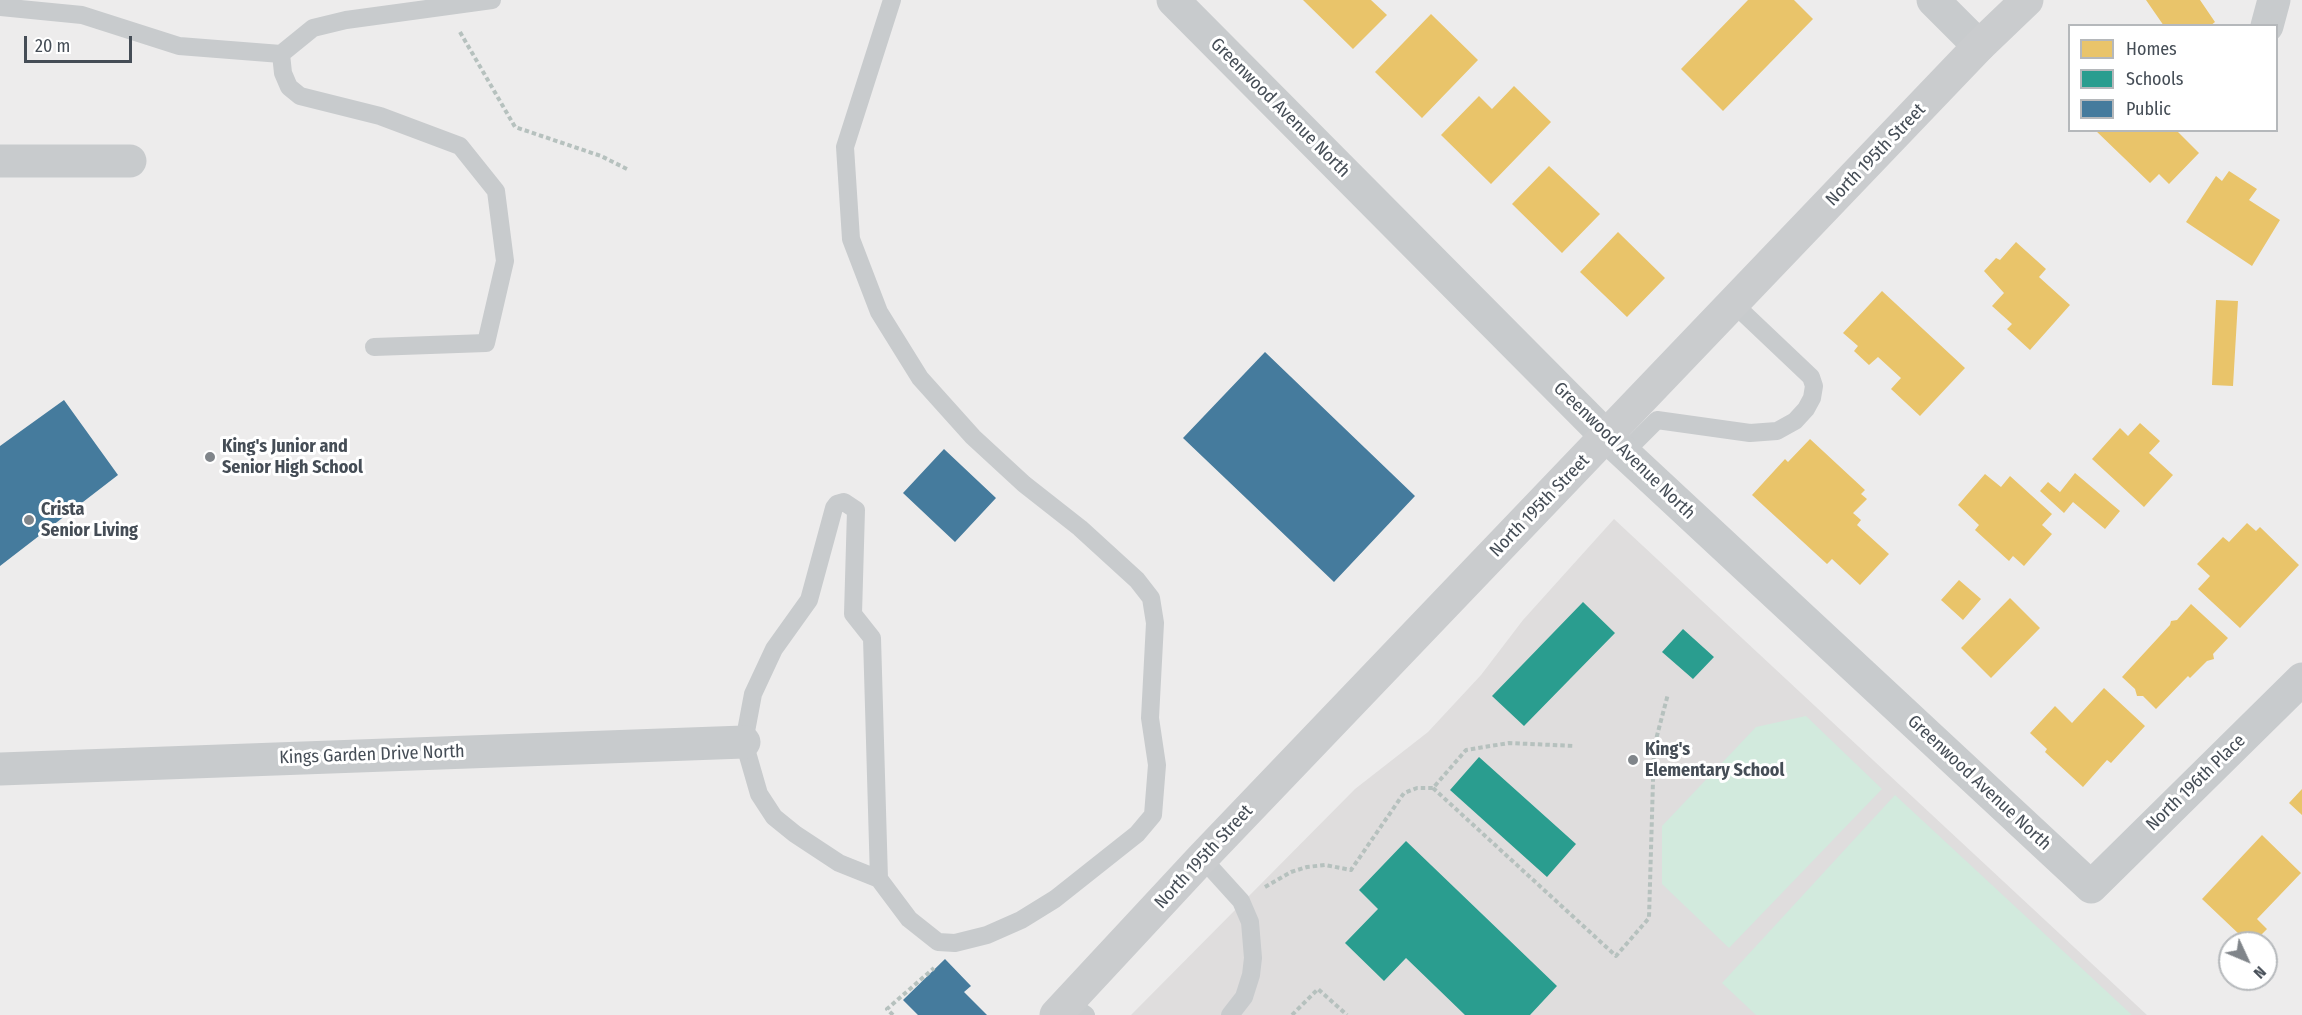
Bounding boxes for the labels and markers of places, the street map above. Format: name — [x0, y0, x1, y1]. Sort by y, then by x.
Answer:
place label: King's Junior and Senior High School — [222, 436, 363, 478]
marker: King's Junior and Senior High School — [203, 450, 217, 464]
place label: Crista Senior Living — [41, 499, 138, 542]
marker: Crista Senior Living — [22, 513, 36, 527]
place label: King's Elementary School — [1645, 739, 1784, 782]
marker: King's Elementary School — [1626, 753, 1640, 767]

